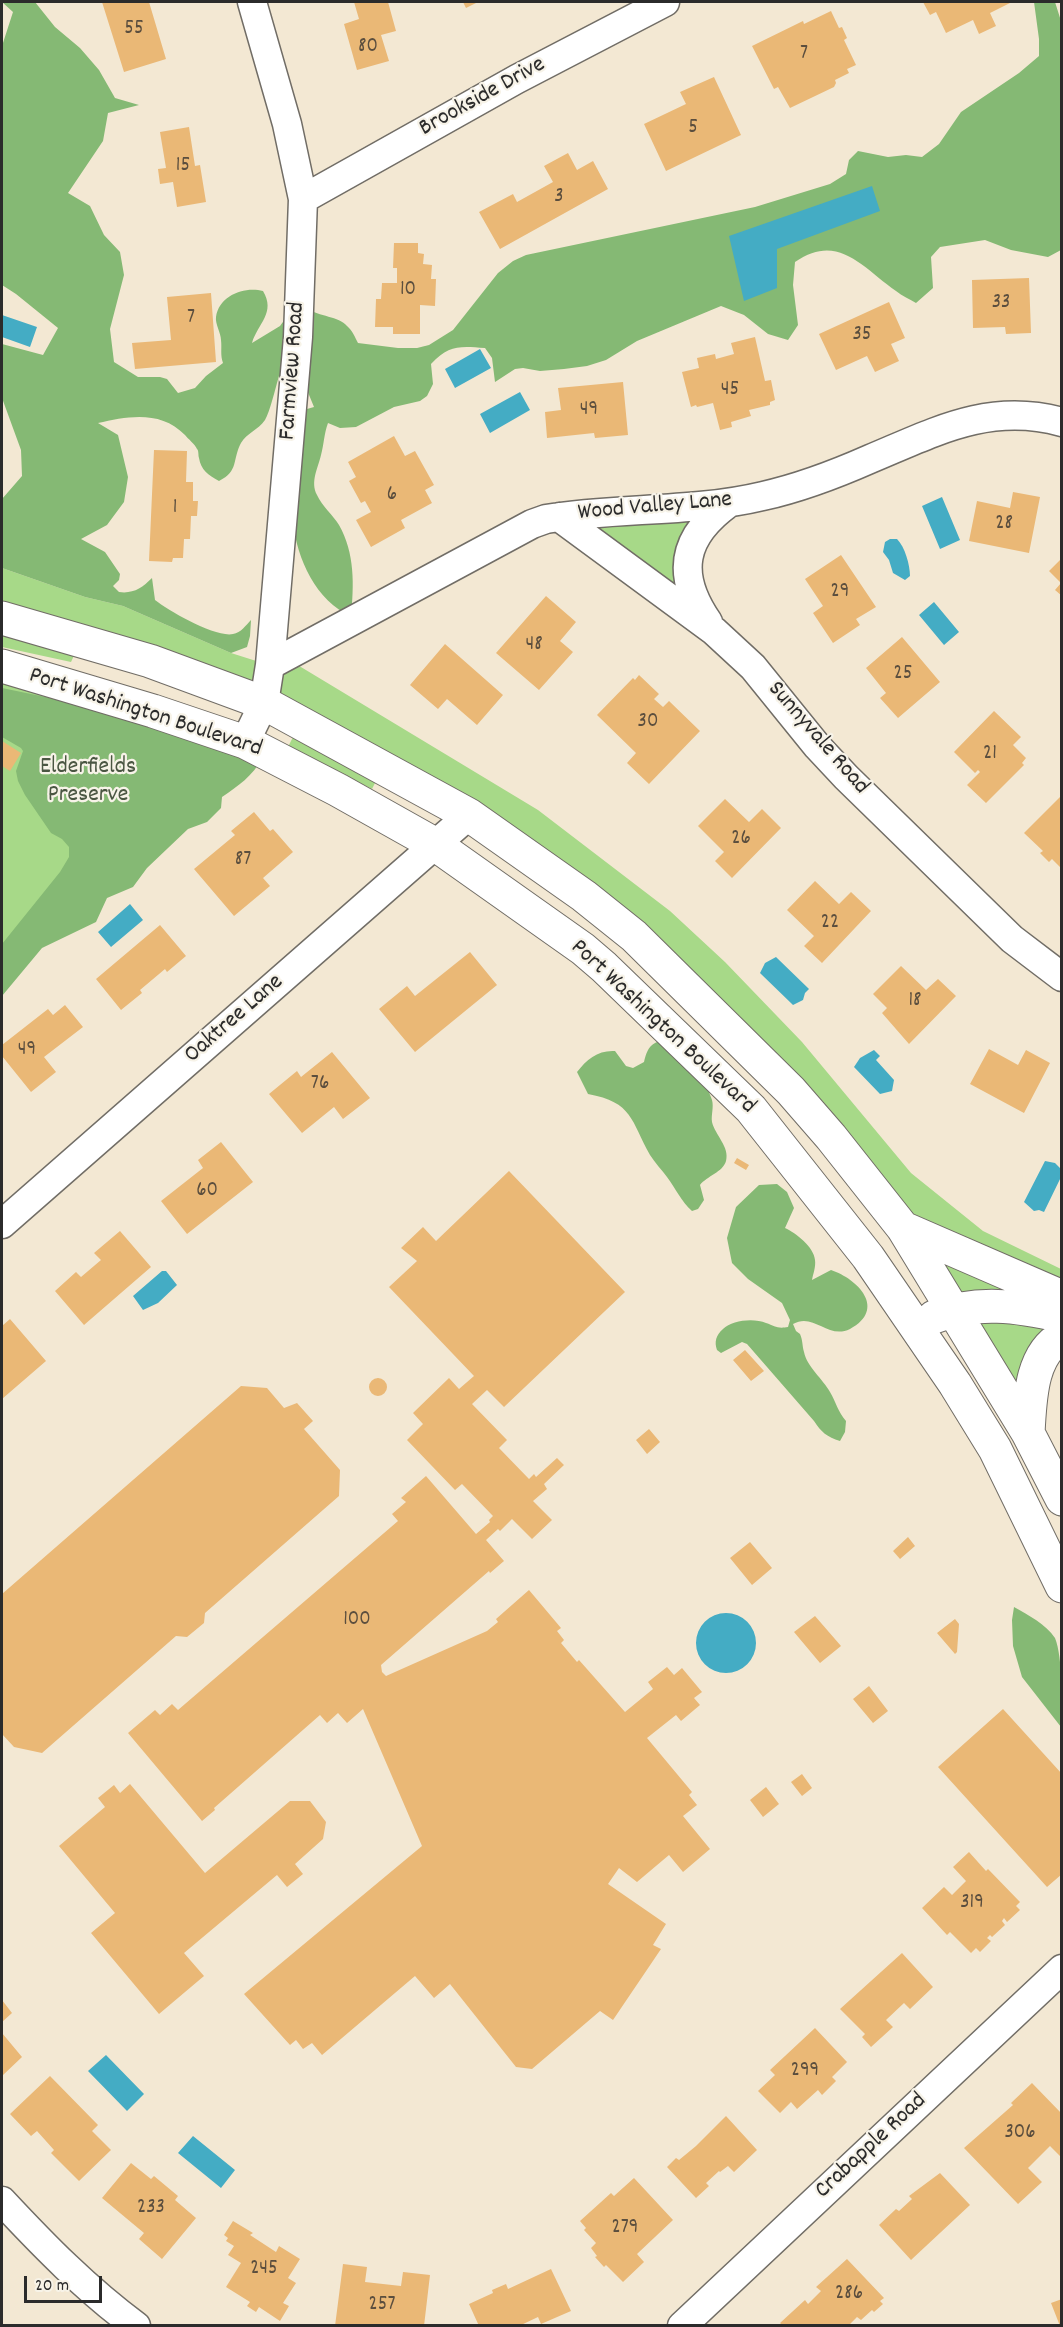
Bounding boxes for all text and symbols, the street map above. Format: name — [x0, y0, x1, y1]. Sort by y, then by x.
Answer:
house number: 55 — [124, 17, 144, 43]
house number: 80 — [358, 35, 378, 61]
house number: 7 — [800, 42, 808, 68]
street label: Brookside Drive — [415, 52, 551, 144]
house number: 5 — [688, 116, 698, 142]
house number: 15 — [176, 154, 190, 180]
house number: 3 — [554, 185, 564, 211]
house number: 10 — [400, 278, 416, 304]
house number: 33 — [992, 291, 1010, 317]
street label: Farmview Road — [275, 301, 313, 441]
house number: 7 — [187, 306, 195, 332]
house number: 35 — [852, 323, 872, 349]
house number: 45 — [721, 378, 739, 404]
house number: 49 — [580, 398, 598, 424]
house number: 6 — [387, 483, 397, 509]
street label: Wood Valley Lane — [577, 487, 733, 529]
house number: 1 — [173, 496, 177, 522]
house number: 28 — [995, 512, 1013, 538]
house number: 29 — [831, 580, 849, 606]
house number: 48 — [525, 633, 543, 659]
house number: 25 — [894, 662, 912, 688]
street label: Port Washington Boulevard — [25, 663, 265, 765]
street label: Sunnyvale Road — [760, 676, 874, 802]
house number: 30 — [638, 710, 658, 736]
house number: 21 — [983, 742, 997, 768]
park label: Elderfields Preserve — [40, 755, 136, 811]
house number: 26 — [731, 827, 751, 853]
house number: 87 — [235, 848, 251, 874]
house number: 22 — [821, 911, 839, 937]
street label: Port Washington Boulevard — [563, 935, 761, 1121]
street label: Oaktree Lane — [180, 969, 290, 1071]
house number: 18 — [908, 989, 922, 1015]
house number: 49 — [18, 1038, 36, 1064]
house number: 76 — [311, 1072, 329, 1098]
house number: 60 — [196, 1179, 218, 1205]
house number: 100 — [343, 1608, 371, 1634]
house number: 319 — [960, 1891, 984, 1917]
house number: 299 — [791, 2059, 819, 2085]
street label: Crabapple Road — [810, 2088, 934, 2206]
house number: 306 — [1004, 2121, 1036, 2147]
house number: 233 — [137, 2196, 165, 2222]
house number: 279 — [612, 2216, 638, 2242]
house number: 245 — [250, 2257, 278, 2283]
scale bar — [27, 2264, 105, 2302]
text: 20 m — [35, 2274, 69, 2299]
house number: 286 — [835, 2282, 863, 2308]
house number: 257 — [369, 2293, 395, 2319]

